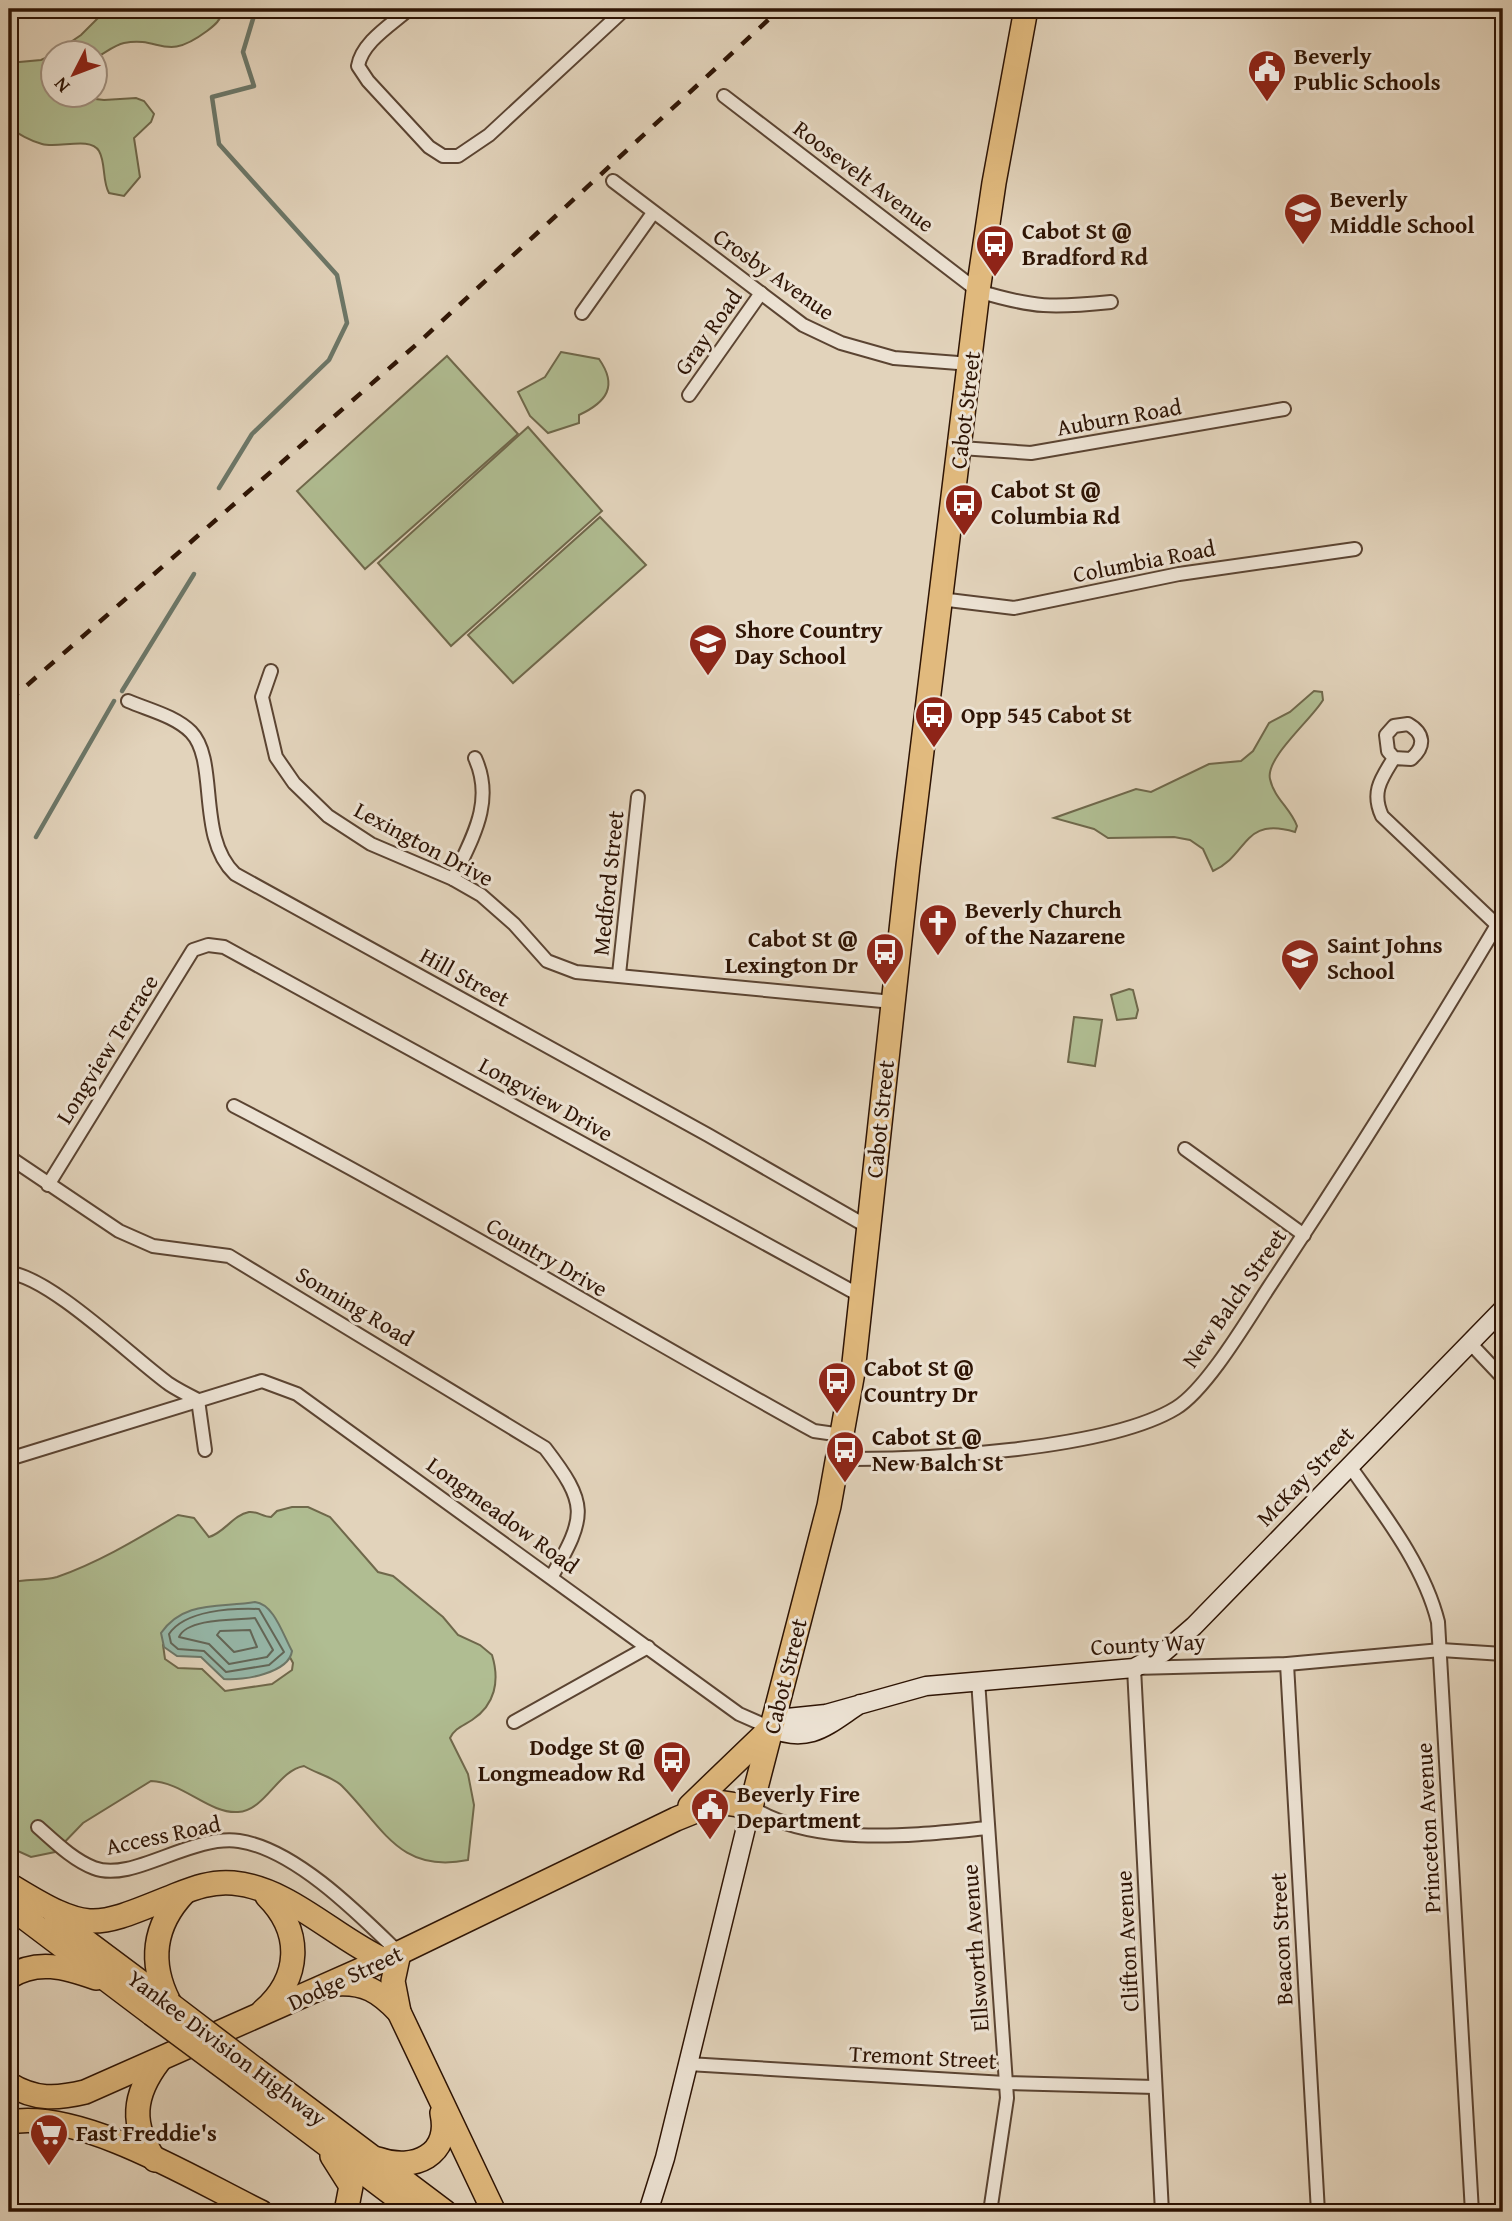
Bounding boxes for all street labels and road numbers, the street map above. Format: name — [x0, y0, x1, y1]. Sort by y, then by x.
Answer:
street label: Roosevelt Avenue — [787, 112, 942, 240]
street label: Crosby Avenue — [707, 219, 842, 328]
street label: Gray Road — [666, 281, 750, 381]
street label: Cabot Street — [941, 349, 988, 471]
street label: Auburn Road — [1054, 389, 1185, 444]
street label: Columbia Road — [1070, 530, 1219, 590]
street label: Lexington Drive — [349, 793, 500, 894]
street label: Medford Street — [583, 809, 632, 957]
street label: Hill Street — [414, 938, 516, 1015]
street label: Longview Terrace — [47, 968, 166, 1130]
street label: Longview Drive — [473, 1048, 619, 1149]
street label: Cabot Street — [857, 1058, 902, 1180]
street label: Country Drive — [480, 1208, 614, 1305]
street label: New Balch Street — [1173, 1221, 1294, 1374]
street label: Sonning Road — [290, 1257, 421, 1354]
street label: McKay Street — [1248, 1418, 1361, 1533]
street label: Longmeadow Road — [420, 1448, 587, 1582]
street label: Cabot Street — [754, 1614, 815, 1737]
street label: County Way — [1090, 1624, 1207, 1663]
street label: Princeton Avenue — [1407, 1742, 1448, 1914]
street label: Access Road — [102, 1806, 224, 1863]
street label: Ellsworth Avenue — [952, 1863, 997, 2033]
street label: Clifton Avenue — [1106, 1870, 1147, 2012]
street label: Beacon Street — [1261, 1872, 1300, 2006]
street label: Dodge Street — [282, 1937, 408, 2019]
street label: Yankee Division Highway — [121, 1962, 334, 2134]
street label: Tremont Street — [848, 2036, 998, 2077]

